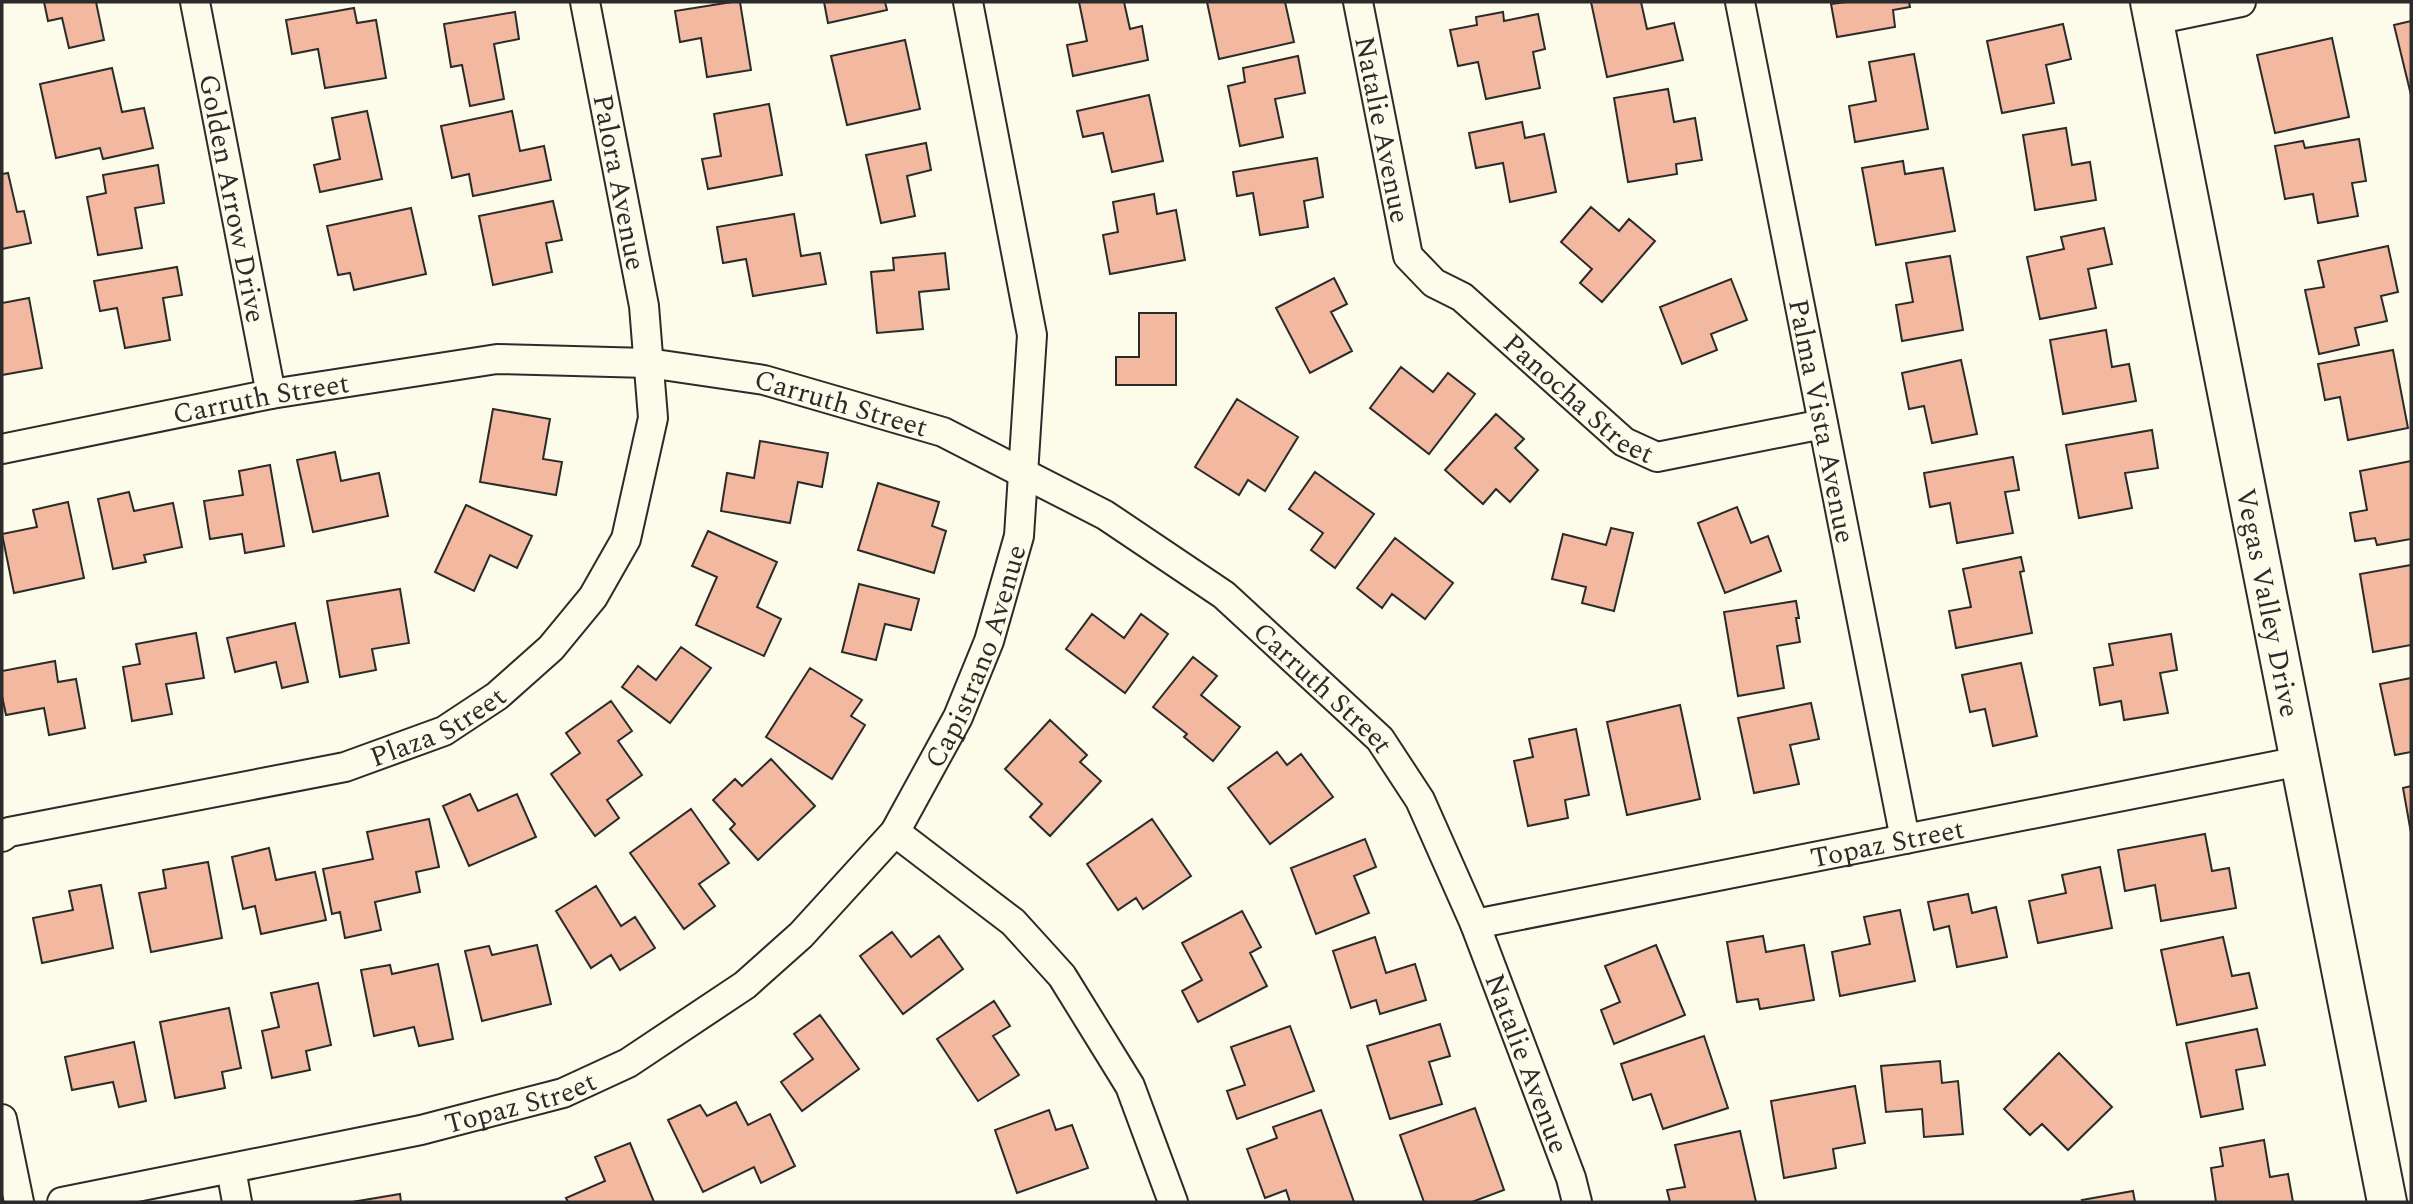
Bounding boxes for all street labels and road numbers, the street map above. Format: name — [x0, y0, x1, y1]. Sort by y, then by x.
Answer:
street label: Natalie Avenue — [1342, 33, 1421, 227]
street label: Golden Arrow Drive — [186, 71, 277, 327]
street label: Palora Avenue — [580, 90, 657, 274]
street label: Palma Vista Avenue — [1776, 295, 1866, 547]
street label: Panocha Street — [1493, 324, 1661, 476]
street label: Carruth Street — [749, 358, 933, 449]
street label: Carruth Street — [169, 362, 352, 437]
street label: Vegas Valley Drive — [2223, 484, 2311, 721]
street label: Capistrano Avenue — [914, 540, 1038, 776]
street label: Carruth Street — [1242, 612, 1404, 762]
street label: Plaza Street — [364, 677, 517, 779]
street label: Topaz Street — [1807, 808, 1968, 880]
street label: Natalie Avenue — [1473, 968, 1580, 1160]
street label: Topaz Street — [440, 1060, 604, 1146]

